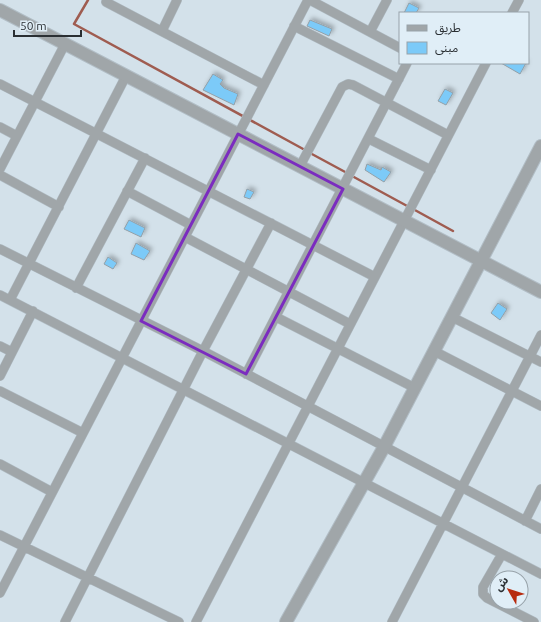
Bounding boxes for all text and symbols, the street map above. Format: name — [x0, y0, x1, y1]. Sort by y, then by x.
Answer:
scale bar — [14, 12, 81, 38]
legend — [399, 12, 529, 64]
text: 50 m — [20, 19, 47, 32]
text: طريق — [435, 21, 461, 36]
text: مبنى — [435, 41, 458, 55]
north arrow — [489, 570, 529, 610]
text: ش — [492, 574, 511, 594]

